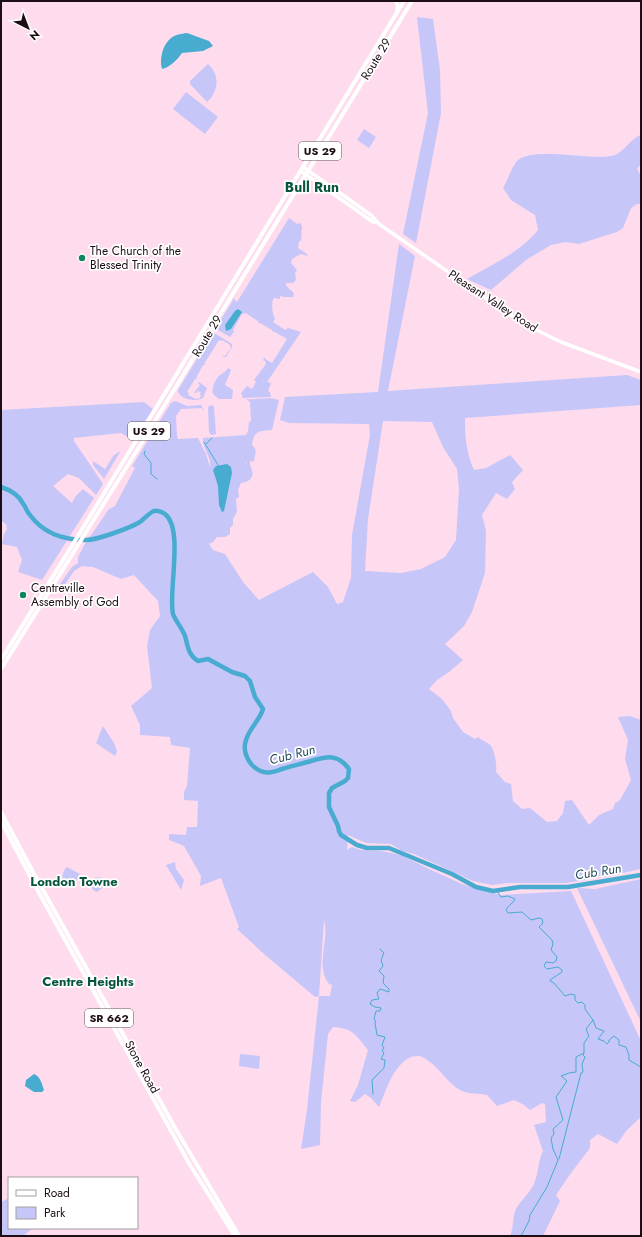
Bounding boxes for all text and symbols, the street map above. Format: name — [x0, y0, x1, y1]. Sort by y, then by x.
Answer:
north arrow — [8, 8, 48, 48]
text: N — [26, 27, 43, 44]
street label: Route 29 — [356, 35, 396, 83]
road number: US 29 — [299, 142, 341, 160]
district label: Bull Run — [285, 177, 339, 197]
place label: The Church of the Blessed Trinity — [90, 242, 181, 274]
marker: The Church of the Blessed Trinity — [77, 253, 87, 263]
street label: Pleasant Valley Road — [445, 265, 541, 337]
street label: Route 29 — [187, 312, 227, 360]
road number: US 29 — [128, 422, 170, 440]
place label: Centreville Assembly of God — [31, 579, 119, 611]
marker: Centreville Assembly of God — [18, 590, 28, 600]
water label: Cub Run — [267, 740, 317, 769]
water label: Cub Run — [574, 858, 623, 885]
district label: London Towne — [30, 872, 118, 891]
district label: Centre Heights — [42, 972, 134, 991]
road number: SR 662 — [85, 1009, 133, 1027]
street label: Stone Road — [120, 1037, 164, 1097]
legend — [8, 1177, 138, 1229]
text: Road — [44, 1184, 70, 1202]
text: Park — [44, 1204, 66, 1222]

